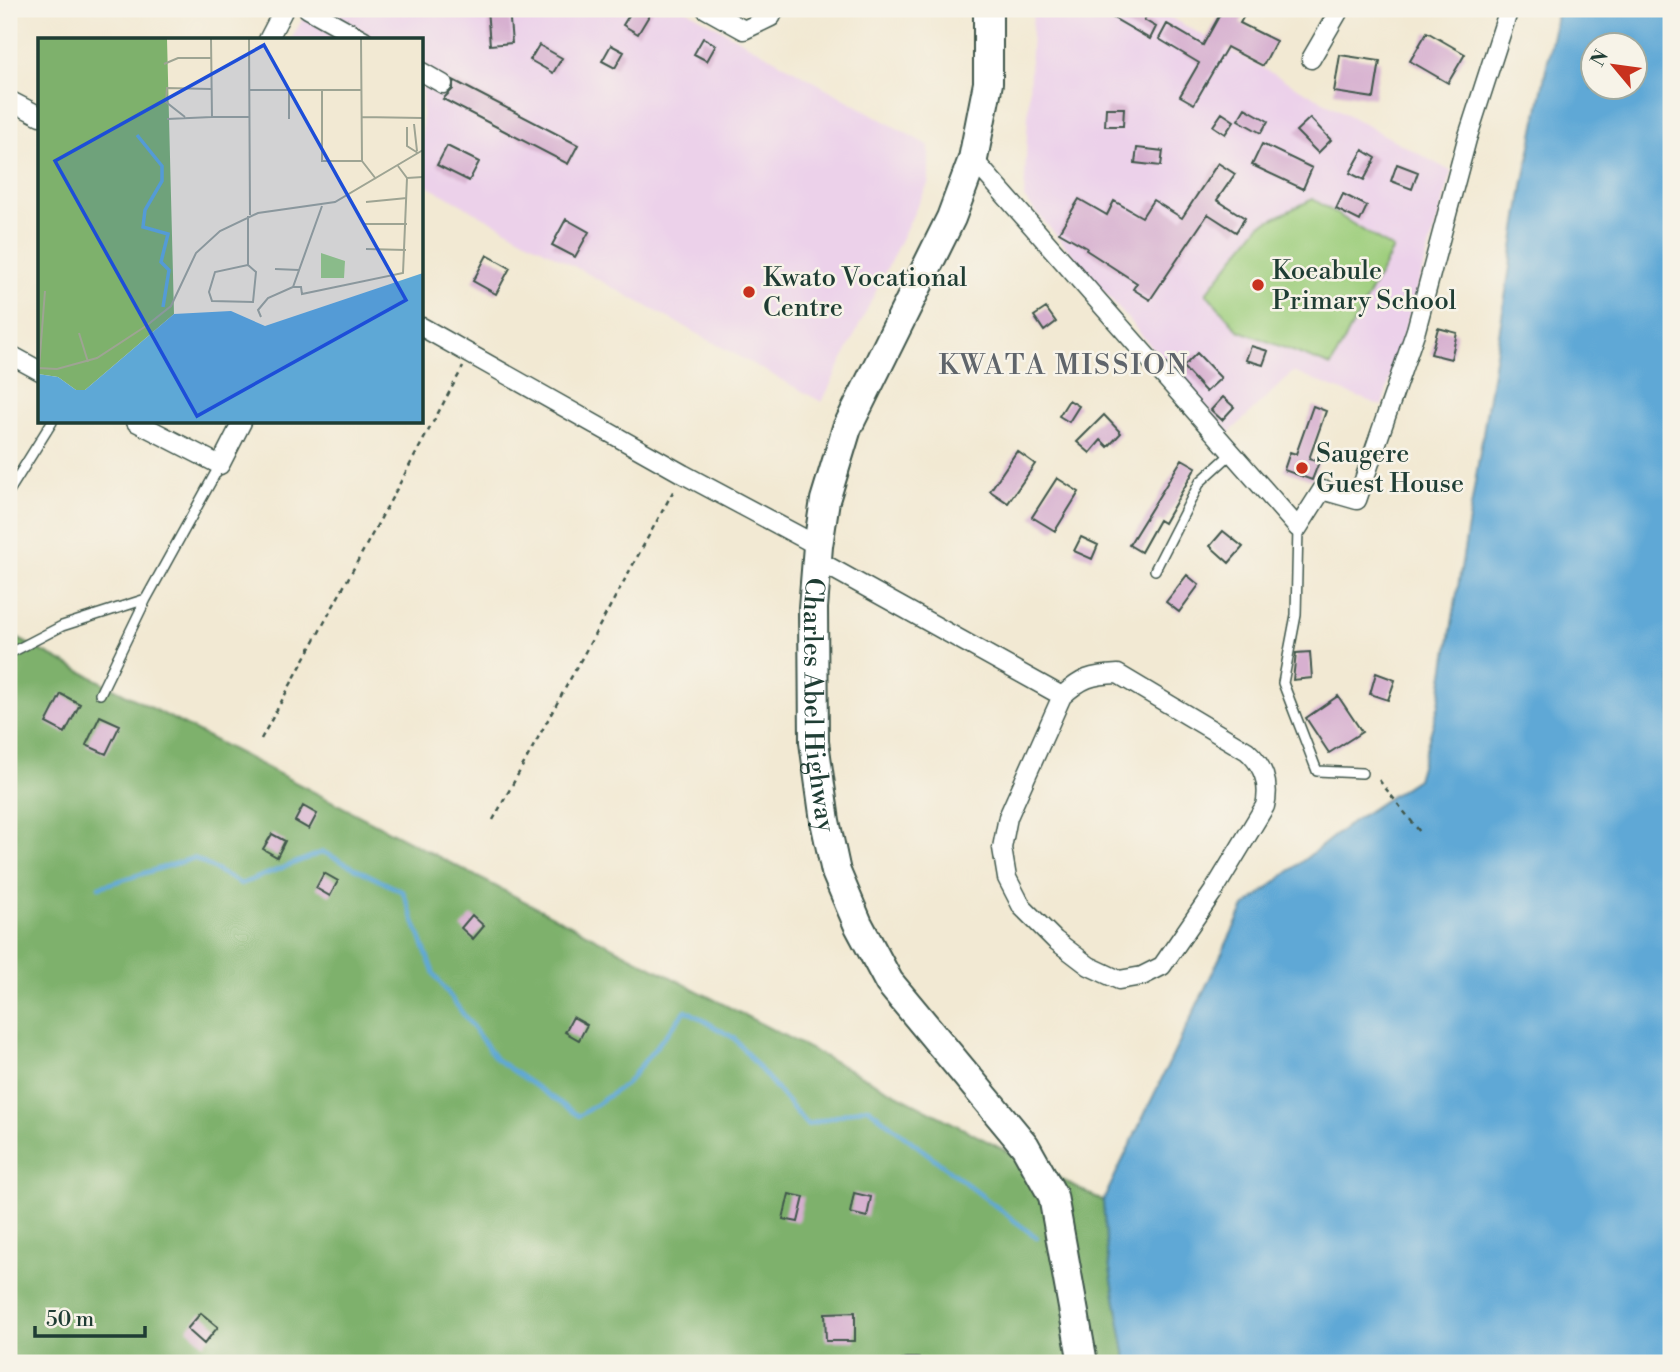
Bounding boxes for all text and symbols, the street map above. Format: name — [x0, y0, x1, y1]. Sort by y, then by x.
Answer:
north arrow — [1578, 32, 1648, 102]
inset map — [38, 38, 424, 424]
text: N — [1586, 46, 1614, 71]
place label: Koeabule Primary School — [1272, 255, 1457, 317]
place label: Kwato Vocational Centre — [763, 262, 968, 324]
marker: Koeabule Primary School — [1250, 277, 1266, 293]
marker: Kwato Vocational Centre — [741, 284, 757, 300]
district label: KWATA MISSION — [939, 348, 1189, 383]
place label: Saugere Guest House — [1316, 438, 1464, 500]
marker: Saugere Guest House — [1294, 460, 1310, 476]
street label: Charles Abel Highway — [796, 576, 842, 836]
scale bar — [35, 1295, 145, 1339]
text: 50 m — [46, 1307, 94, 1333]

